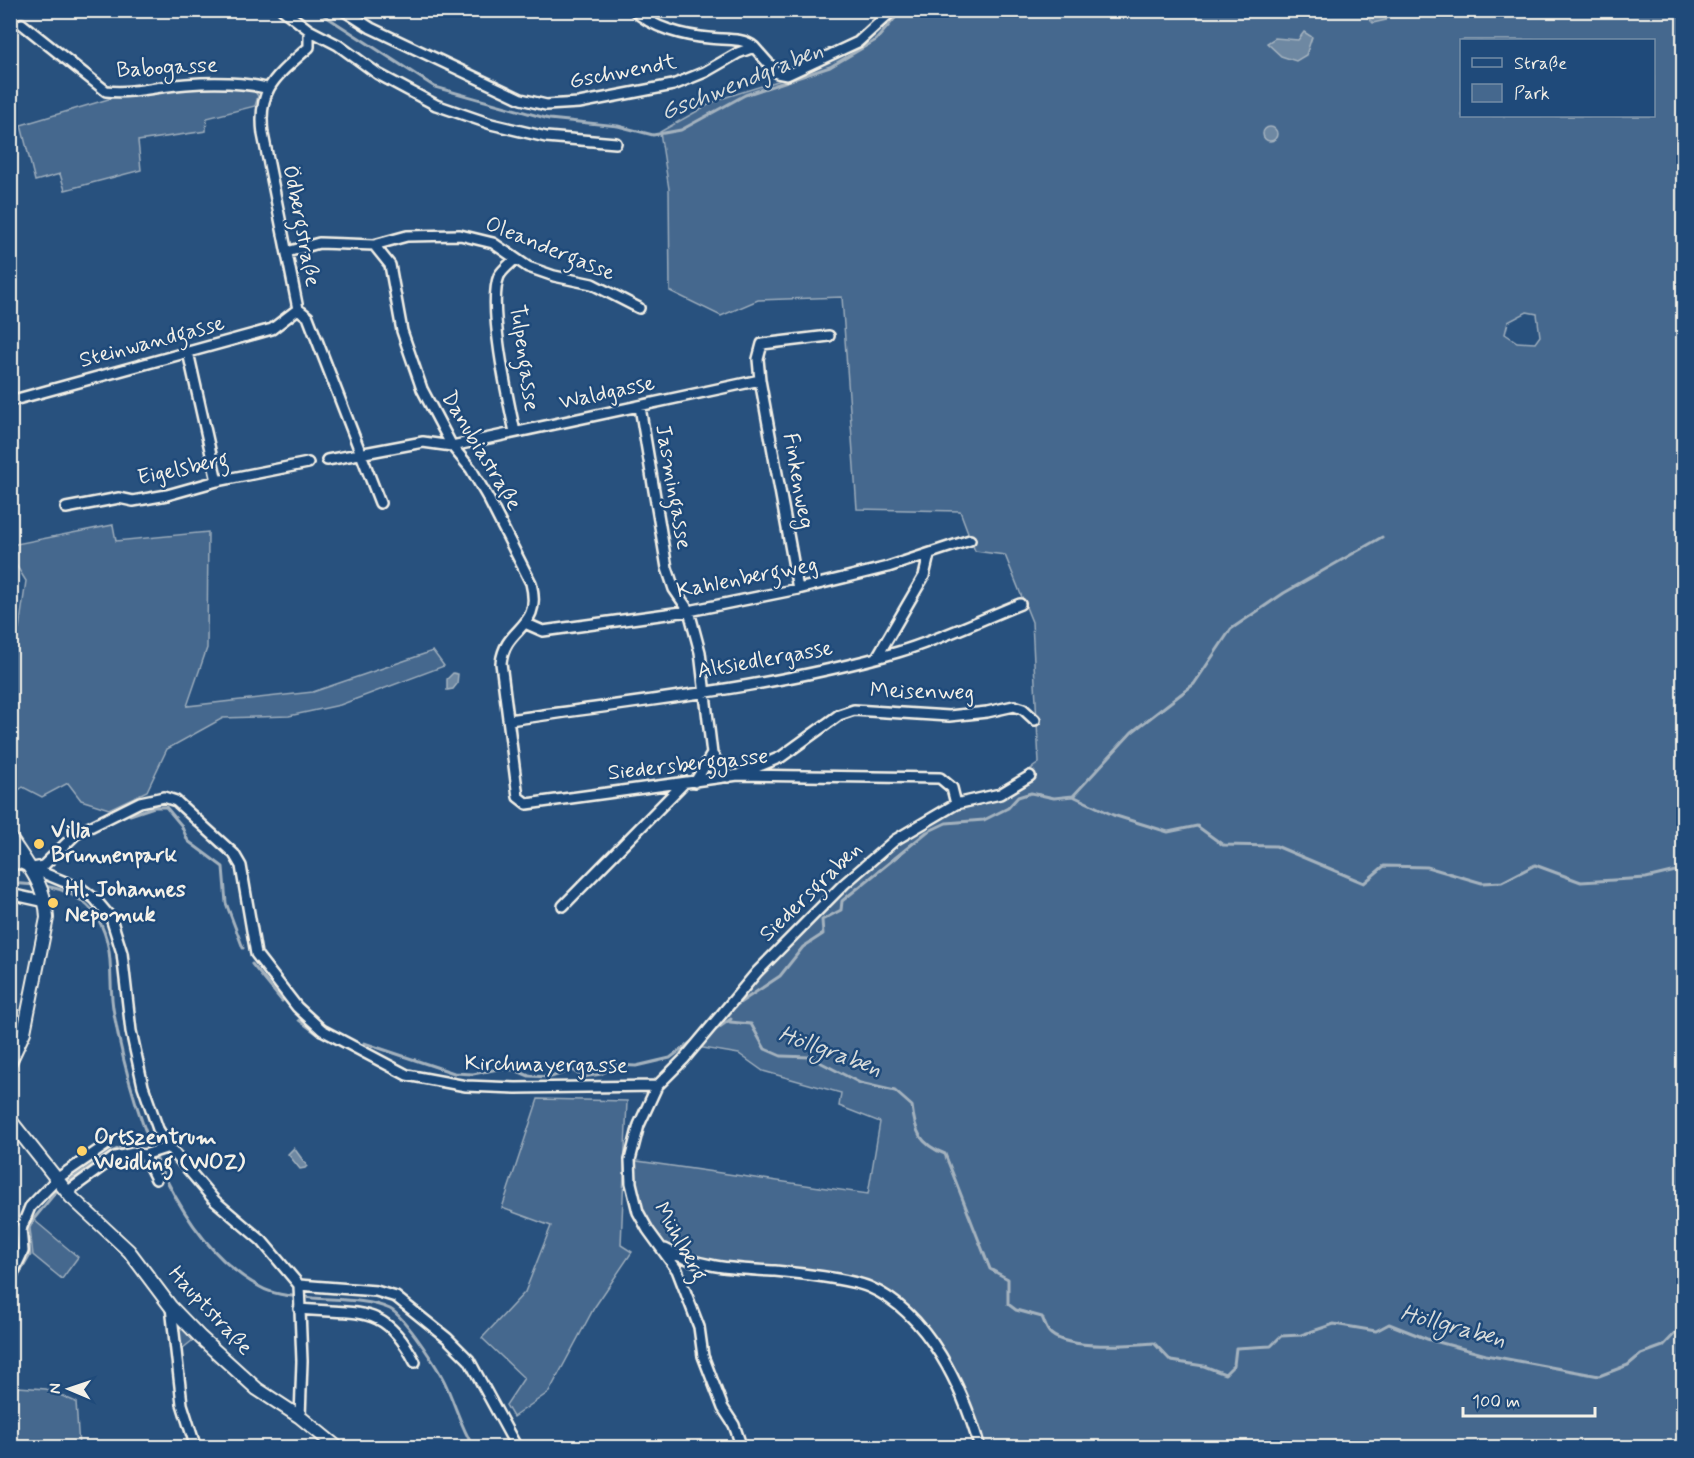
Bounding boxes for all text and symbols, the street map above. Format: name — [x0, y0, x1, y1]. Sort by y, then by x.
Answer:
water label: Gschwendgraben — [656, 35, 828, 129]
legend — [1460, 39, 1655, 117]
street label: Gschwendt — [567, 48, 679, 96]
street label: Babogasse — [116, 51, 219, 88]
text: Straße — [1514, 52, 1567, 76]
text: Park — [1514, 82, 1550, 106]
street label: Ödbergstraße — [273, 163, 327, 290]
street label: Oleandergasse — [480, 210, 619, 291]
street label: Tulpengasse — [500, 303, 545, 414]
street label: Steinwandgasse — [76, 309, 229, 378]
street label: Waldgasse — [557, 369, 658, 418]
street label: Danubiastraße — [434, 386, 528, 516]
street label: Jasmingasse — [645, 422, 698, 552]
street label: Finkenweg — [773, 431, 820, 532]
street label: Eigelsberg — [135, 446, 232, 495]
street label: Kahlenbergweg — [674, 551, 820, 608]
street label: Altsiedlergasse — [695, 634, 835, 687]
street label: Meisenweg — [870, 677, 974, 708]
street label: Siedersberggasse — [606, 743, 770, 790]
place label: Villa Brunnenpark — [51, 817, 178, 870]
street label: Siedersgraben — [754, 836, 871, 950]
marker: Villa Brunnenpark — [32, 837, 46, 851]
place label: Hl. Johannes Nepomuk — [65, 876, 186, 929]
marker: Hl. Johannes Nepomuk — [46, 896, 60, 910]
water label: Höllgraben — [773, 1019, 886, 1087]
street label: Kirchmayergasse — [464, 1050, 628, 1081]
place label: Ortszentrum Weidling (WOZ) — [93, 1124, 245, 1181]
marker: Ortszentrum Weidling (WOZ) — [75, 1144, 89, 1158]
street label: Mühlberg — [644, 1197, 713, 1288]
street label: Hauptstraße — [162, 1260, 259, 1362]
water label: Höllgraben — [1396, 1298, 1509, 1358]
north arrow — [39, 1359, 99, 1419]
scale bar — [1463, 1380, 1595, 1418]
text: N — [45, 1383, 66, 1394]
text: 100 m — [1472, 1390, 1520, 1414]

